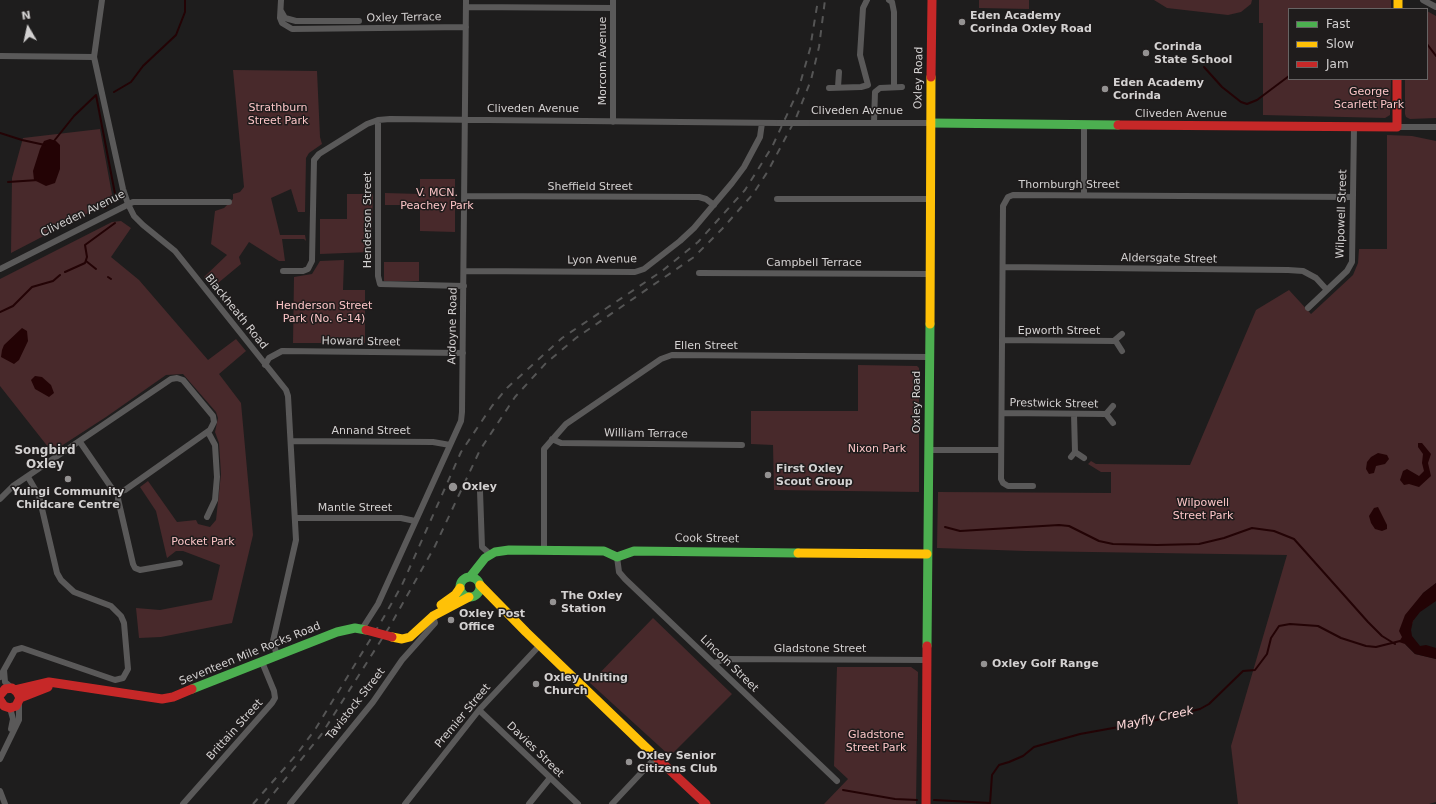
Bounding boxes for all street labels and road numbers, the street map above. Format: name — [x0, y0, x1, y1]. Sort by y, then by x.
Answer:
street label: Oxley Terrace — [366, 11, 442, 25]
street label: Morcom Avenue — [596, 17, 610, 105]
street label: Oxley Road — [912, 47, 926, 109]
street label: Cliveden Avenue — [487, 102, 579, 116]
street label: Cliveden Avenue — [811, 104, 903, 118]
street label: Cliveden Avenue — [1135, 107, 1227, 121]
street label: Wilpowell Street — [1334, 169, 1350, 259]
street label: Henderson Street — [361, 172, 375, 268]
street label: Thornburgh Street — [1019, 178, 1119, 192]
street label: Sheffield Street — [547, 180, 633, 194]
street label: Cliveden Avenue — [39, 188, 127, 240]
street label: Aldersgate Street — [1121, 252, 1217, 266]
street label: Lyon Avenue — [567, 253, 637, 267]
street label: Campbell Terrace — [766, 256, 862, 270]
street label: Blackheath Road — [202, 272, 270, 352]
street label: Ardoyne Road — [446, 287, 460, 365]
street label: Epworth Street — [1018, 324, 1100, 338]
street label: Howard Street — [321, 335, 401, 349]
street label: Ellen Street — [674, 339, 738, 353]
street label: Oxley Road — [910, 371, 924, 433]
street label: Prestwick Street — [1009, 397, 1099, 411]
street label: Annand Street — [331, 424, 411, 438]
street label: William Terrace — [604, 427, 688, 441]
street label: Mantle Street — [318, 501, 392, 515]
street label: Cook Street — [675, 532, 739, 546]
street label: Seventeen Mile Rocks Road — [177, 620, 323, 688]
street label: Lincoln Street — [697, 633, 761, 695]
street label: Gladstone Street — [774, 642, 866, 656]
street label: Tavistock Street — [324, 666, 388, 742]
street label: Premier Street — [432, 681, 494, 751]
street label: Brittain Street — [204, 697, 266, 763]
street label: Davies Street — [504, 719, 566, 781]

